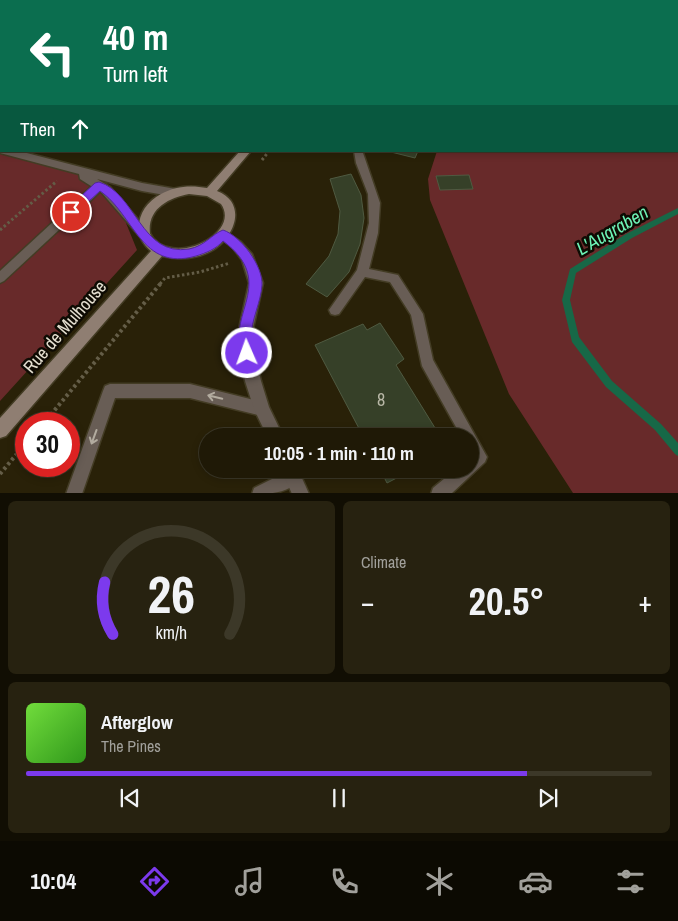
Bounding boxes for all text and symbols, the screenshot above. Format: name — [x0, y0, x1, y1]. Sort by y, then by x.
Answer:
text: 40 m — [103, 14, 168, 61]
icon: left — [20, 20, 85, 85]
text: Turn left — [103, 59, 168, 89]
icon: ahead — [66, 115, 94, 143]
text: Then — [20, 116, 56, 142]
pin — [50, 191, 92, 233]
icon: arrive — [57, 198, 85, 226]
water label: L'Augraben — [571, 199, 653, 261]
street label: Rue de Mulhouse — [17, 275, 112, 379]
position arrow — [220, 326, 272, 378]
house number: 8 — [377, 387, 385, 412]
one-way arrow — [207, 392, 223, 401]
speed limit sign: 30 — [15, 412, 80, 477]
one-way arrow — [89, 428, 98, 444]
text: 10:05 · 1 min · 110 m — [264, 440, 414, 466]
text: Climate — [361, 551, 406, 573]
text: 26 — [148, 559, 195, 629]
text: 20.5° — [469, 576, 544, 627]
text: − — [361, 583, 374, 621]
text: + — [639, 583, 652, 621]
text: km/h — [156, 621, 187, 645]
text: Afterglow — [101, 709, 173, 735]
text: The Pines — [101, 735, 161, 757]
icon: previous — [116, 784, 144, 812]
icon: pause — [325, 784, 353, 812]
icon: next — [534, 784, 562, 812]
icon: directions — [137, 864, 172, 899]
icon: music — [232, 864, 267, 899]
icon: phone — [327, 864, 362, 899]
icon: climate — [422, 864, 457, 899]
icon: car — [518, 864, 553, 899]
icon: filters — [613, 864, 648, 899]
text: 10:04 — [30, 866, 76, 896]

